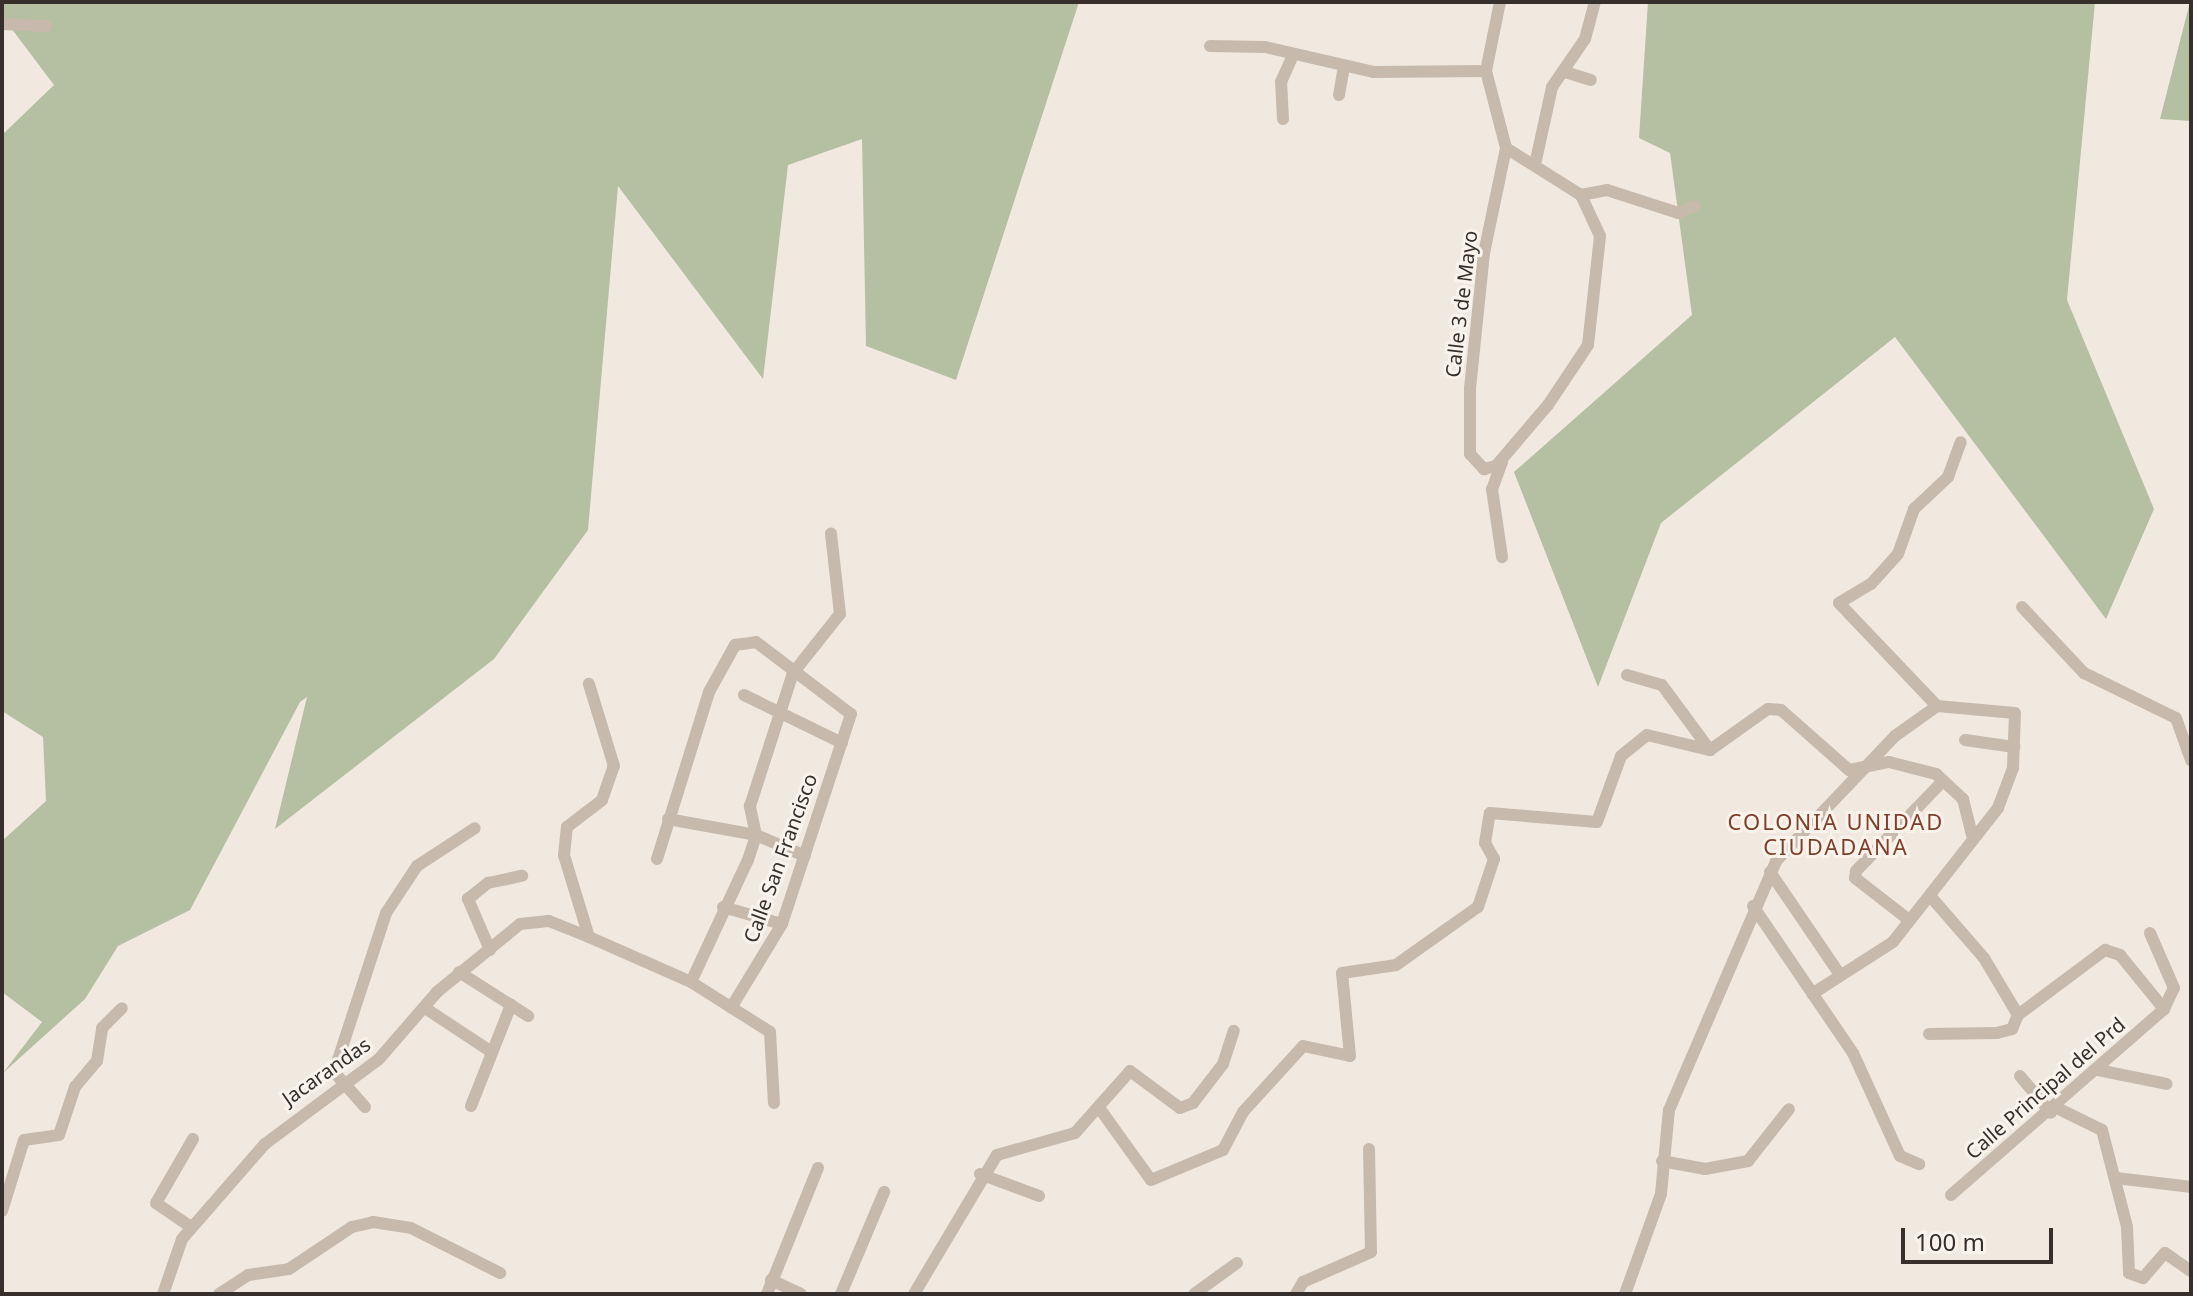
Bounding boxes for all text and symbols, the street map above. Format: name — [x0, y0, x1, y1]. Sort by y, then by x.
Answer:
street label: Calle 3 de Mayo — [1440, 229, 1482, 379]
street label: Calle San Francisco — [738, 770, 822, 946]
district label: COLONIA UNIDAD CIUDADANA — [1728, 808, 1944, 860]
street label: Calle Principal del Prd — [1960, 1012, 2130, 1164]
street label: Jacarandas — [277, 1032, 375, 1110]
scale bar — [1905, 1212, 2057, 1262]
text: 100 m — [1915, 1225, 1985, 1258]

